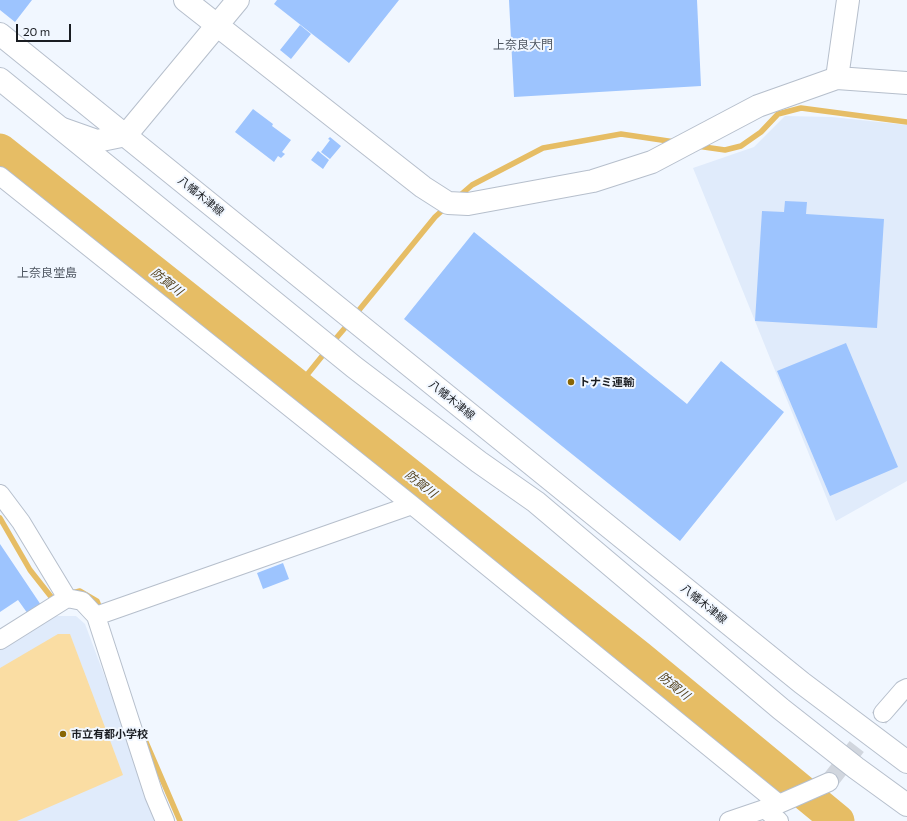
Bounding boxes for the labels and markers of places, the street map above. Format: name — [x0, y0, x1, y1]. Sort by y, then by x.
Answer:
place label: トナミ運輸 — [579, 375, 634, 389]
marker: トナミ運輸 — [566, 377, 576, 387]
place label: 市立有都小学校 — [71, 727, 148, 741]
marker: 市立有都小学校 — [58, 729, 68, 739]

